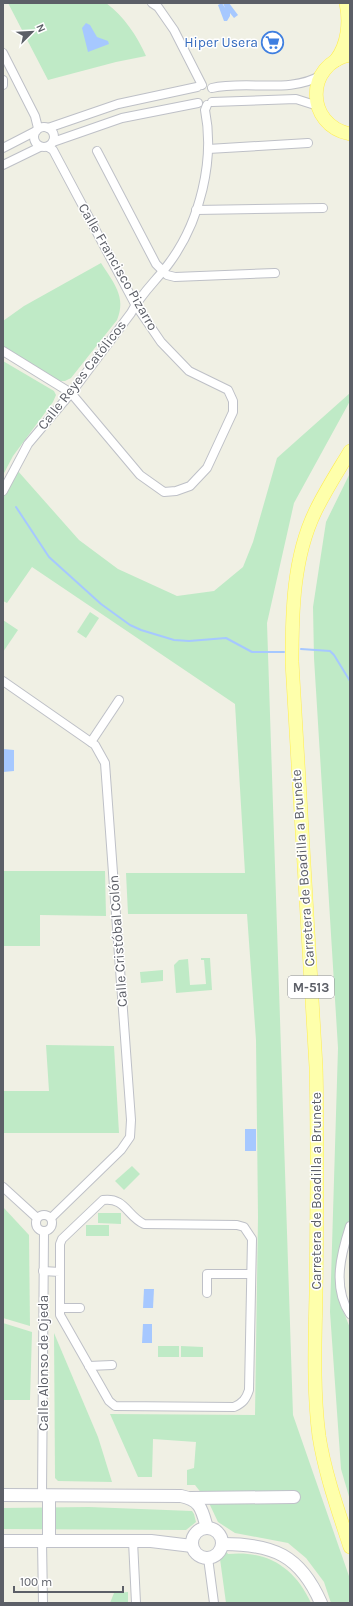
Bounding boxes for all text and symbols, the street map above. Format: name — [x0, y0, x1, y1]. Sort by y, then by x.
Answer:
north arrow — [12, 12, 52, 52]
text: N — [33, 22, 48, 34]
supermarket icon: Hiper Usera — [260, 29, 286, 55]
place label: Hiper Usera — [184, 34, 258, 51]
street label: Calle Francisco Pizarro — [75, 200, 161, 334]
street label: Calle Reyes Católicos — [34, 317, 130, 433]
street label: Carretera de Boadilla a Brunete — [288, 769, 318, 967]
street label: Calle Cristóbal Colón — [105, 874, 131, 1008]
road number: M-513 — [288, 976, 334, 998]
street label: Carretera de Boadilla a Brunete — [308, 1092, 325, 1290]
street label: Calle Alonso de Ojeda — [35, 1295, 52, 1431]
scale bar — [14, 1568, 123, 1594]
text: 100 m — [20, 1575, 52, 1589]

